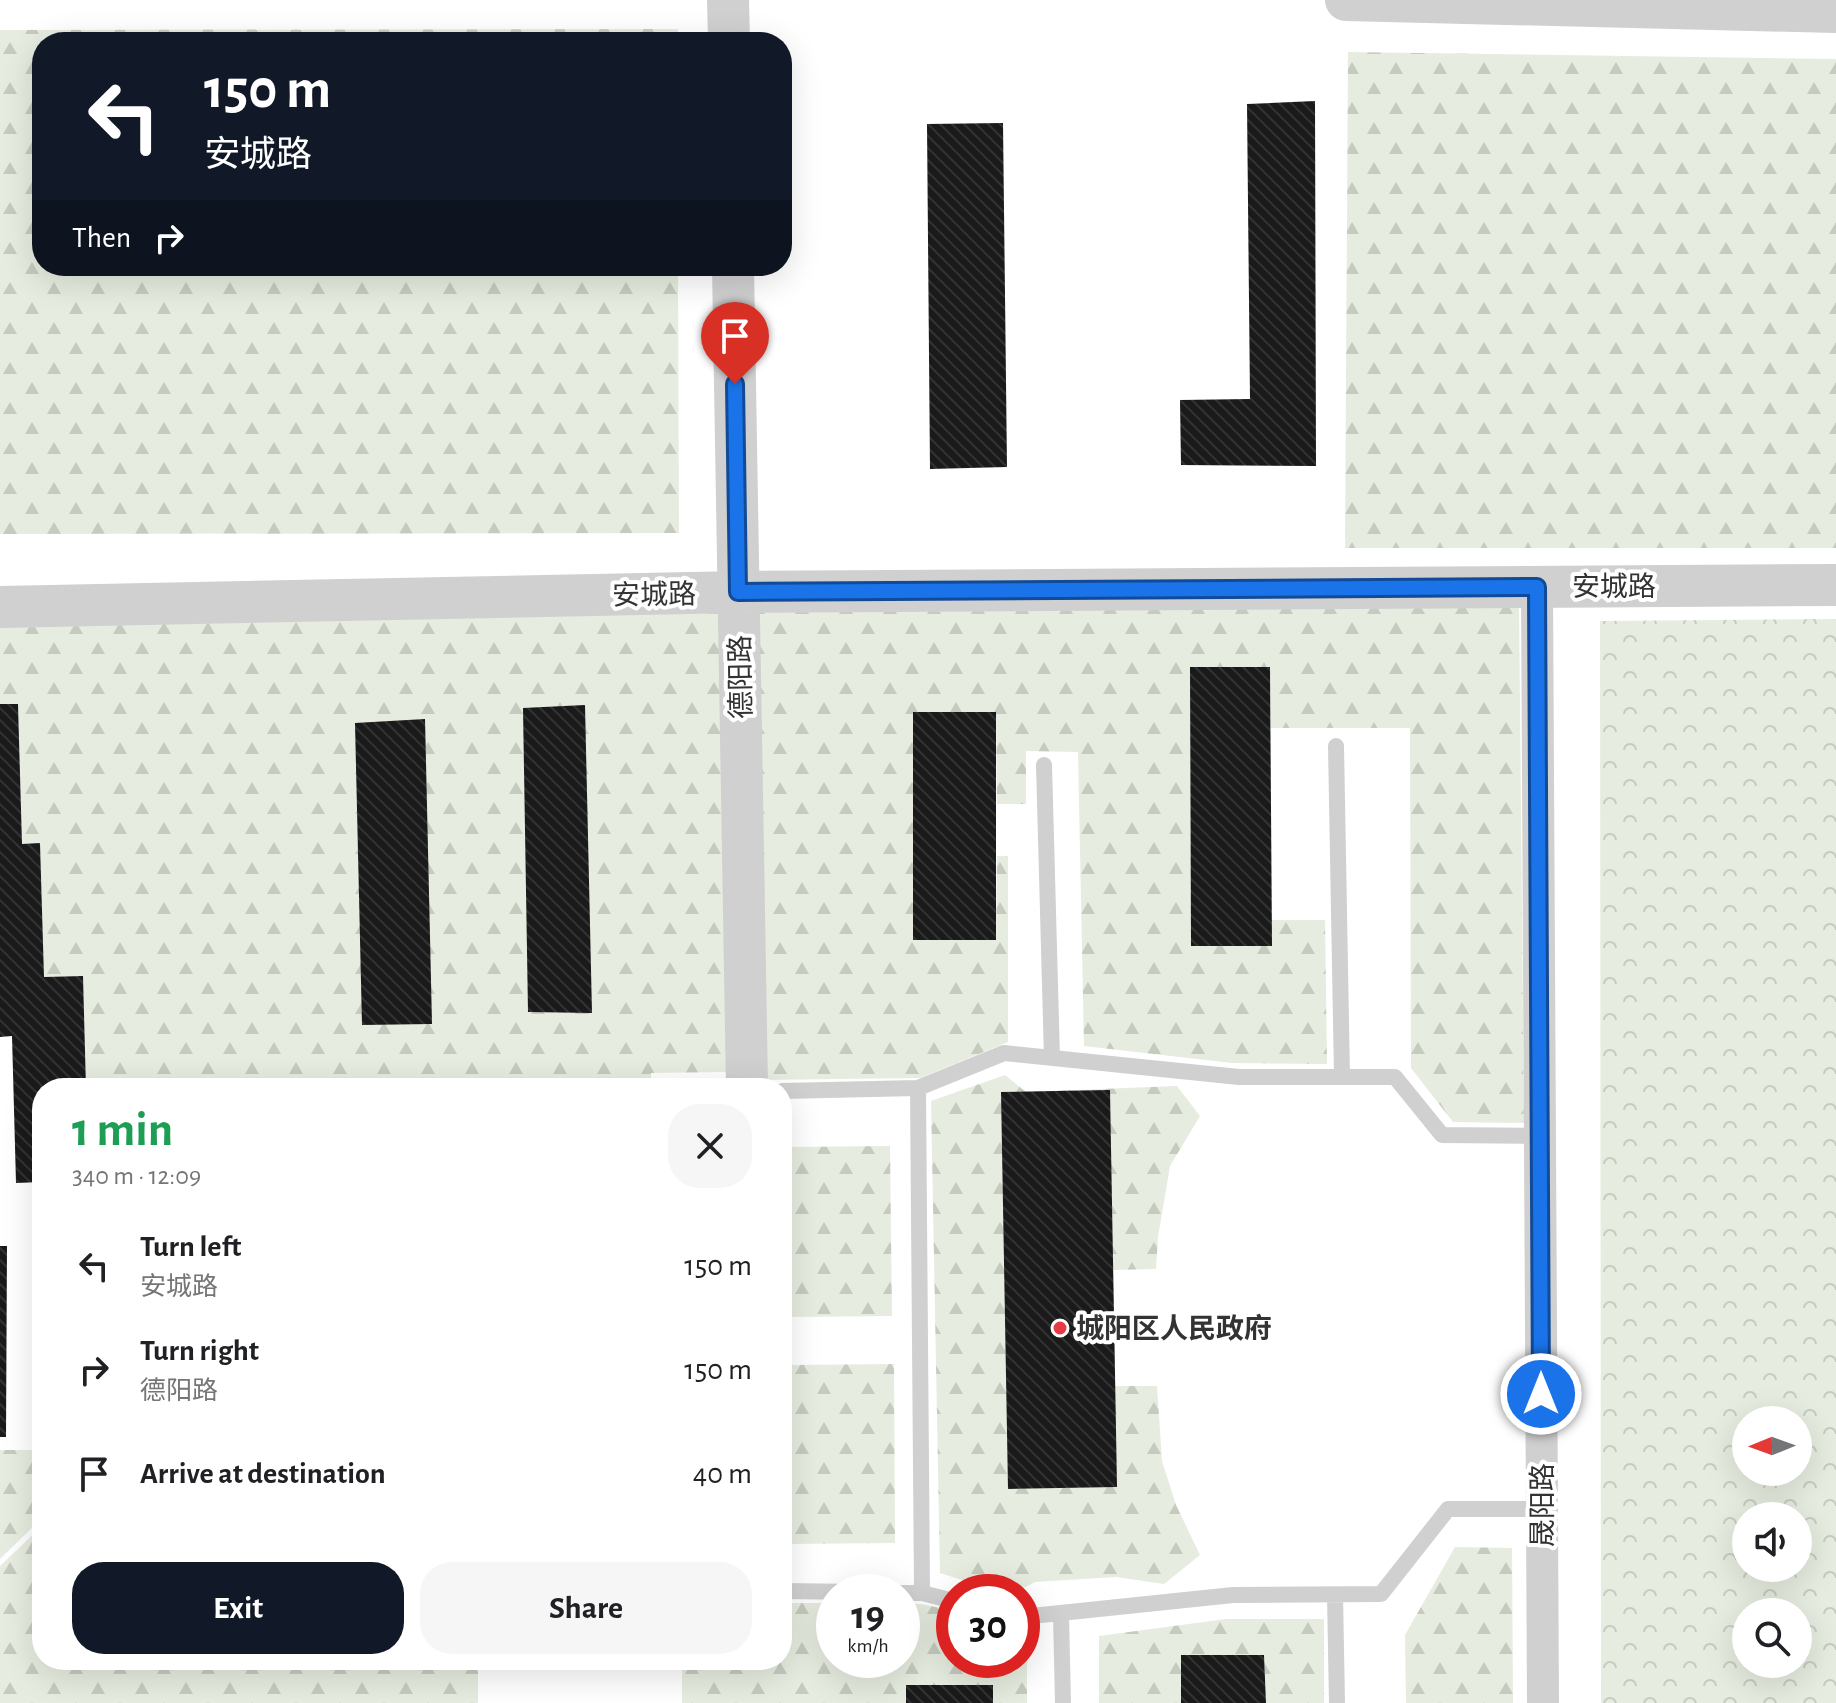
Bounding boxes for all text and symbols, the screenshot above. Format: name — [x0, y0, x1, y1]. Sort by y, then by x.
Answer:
text: 150 m — [204, 62, 331, 118]
icon: left — [72, 64, 176, 168]
text: 安城路 — [204, 137, 312, 173]
icon: right — [147, 216, 191, 260]
text: Then — [72, 223, 131, 253]
pin — [701, 302, 769, 384]
icon: arrive — [713, 314, 757, 358]
street label: 安城路 — [1572, 572, 1656, 602]
street label: 安城路 — [612, 579, 696, 611]
street label: 德阳路 — [725, 635, 757, 719]
button: close — [668, 1104, 752, 1188]
text: 1 min — [72, 1107, 173, 1155]
text: 340 m · 12:09 — [72, 1163, 201, 1189]
text: Turn left — [140, 1232, 241, 1262]
icon: left — [72, 1244, 116, 1288]
text: 150 m — [684, 1251, 752, 1281]
text: 安城路 — [140, 1274, 218, 1300]
place label: 城阳区人民政府 — [1076, 1313, 1272, 1344]
marker: 城阳区人民政府 — [1051, 1319, 1069, 1337]
text: Turn right — [140, 1336, 259, 1366]
icon: right — [72, 1348, 116, 1392]
position arrow — [1499, 1352, 1583, 1436]
text: 150 m — [684, 1355, 752, 1385]
text: 德阳路 — [140, 1378, 218, 1404]
north arrow — [1732, 1406, 1812, 1486]
map controls — [1732, 1406, 1812, 1678]
icon: arrive — [72, 1452, 116, 1496]
text: Arrive at destination — [140, 1459, 386, 1489]
text: 40 m — [693, 1459, 752, 1489]
street label: 晟阳路 — [1528, 1463, 1558, 1547]
button: sound — [1732, 1502, 1812, 1582]
button: Exit — [72, 1562, 404, 1654]
button: Share — [420, 1562, 752, 1654]
speed limit sign: 30 — [936, 1574, 1040, 1678]
text: 19 — [851, 1596, 885, 1636]
button: search — [1732, 1598, 1812, 1678]
text: km/h — [847, 1636, 889, 1656]

